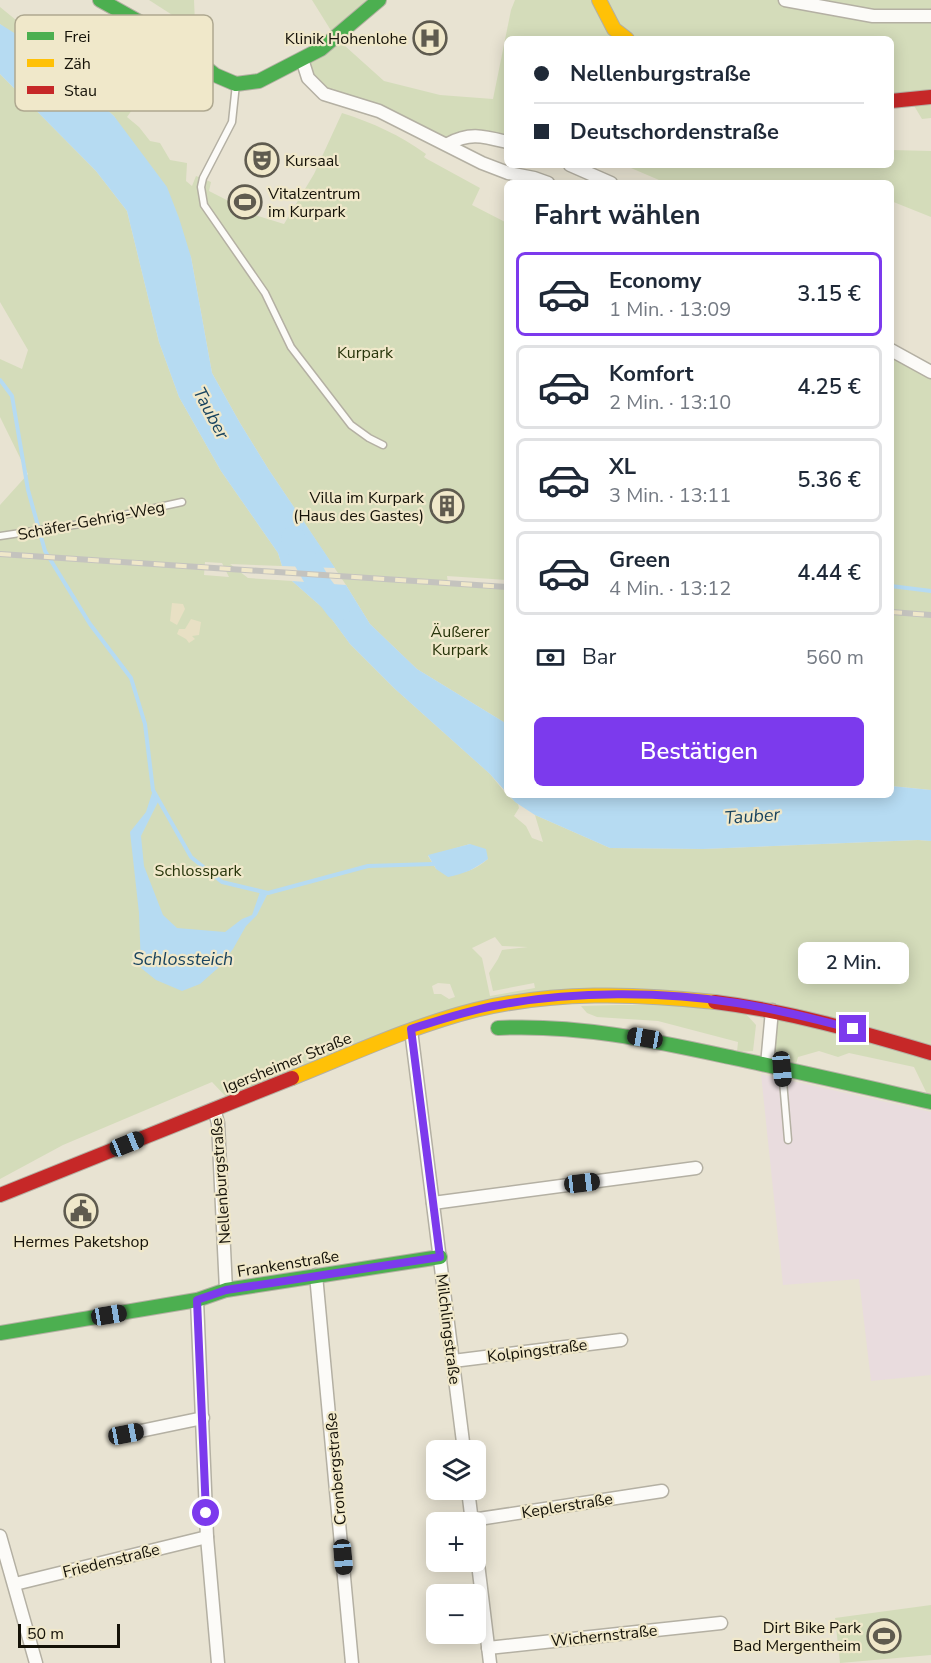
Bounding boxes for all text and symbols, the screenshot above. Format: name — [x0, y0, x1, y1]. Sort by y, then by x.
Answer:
legend — [15, 15, 213, 111]
hospital icon: Klinik Hohenlohe — [412, 20, 448, 56]
text: Frei — [64, 26, 90, 48]
place label: Klinik Hohenlohe — [285, 28, 407, 50]
text: Zäh — [64, 53, 91, 75]
text: Nellenburgstraße — [570, 59, 751, 89]
text: Stau — [64, 80, 97, 102]
text: Deutschordenstraße — [570, 117, 779, 147]
theatre icon: Kursaal — [244, 142, 280, 178]
place label: Kursaal — [285, 150, 339, 172]
place label: Vitalzentrum im Kurpark — [267, 183, 360, 223]
sports icon: Vitalzentrum im Kurpark — [227, 184, 263, 220]
text: Fahrt wählen — [534, 197, 700, 234]
text: Economy — [609, 266, 701, 296]
icon: car — [537, 267, 591, 321]
text: 3.15 € — [797, 279, 861, 309]
text: 1 Min. · 13:09 — [609, 296, 731, 323]
park label: Kurpark — [337, 342, 394, 364]
text: Komfort — [609, 359, 693, 389]
icon: car — [537, 360, 591, 414]
text: 4.25 € — [797, 372, 861, 402]
water label: Tauber — [187, 383, 235, 444]
text: 2 Min. · 13:10 — [609, 389, 731, 416]
text: XL — [609, 452, 636, 482]
icon: car — [537, 453, 591, 507]
text: 5.36 € — [797, 465, 861, 495]
text: 3 Min. · 13:11 — [609, 482, 731, 509]
place label: Villa im Kurpark (Haus des Gastes) — [293, 487, 425, 527]
building icon: Villa im Kurpark (Haus des Gastes) — [429, 488, 465, 524]
street label: Schäfer-Gehrig-Weg — [16, 496, 167, 546]
text: Green — [609, 545, 670, 575]
icon: car — [537, 546, 591, 600]
text: 4.44 € — [797, 558, 861, 588]
text: 4 Min. · 13:12 — [609, 575, 731, 602]
park label: Äußerer Kurpark — [431, 621, 490, 661]
icon: cash — [534, 641, 567, 674]
text: Bar — [582, 642, 616, 672]
text: 560 m — [806, 644, 864, 671]
button: Bestätigen — [534, 717, 864, 786]
water label: Tauber — [723, 802, 781, 830]
park label: Schlosspark — [155, 860, 242, 882]
callout: 2 Min. — [798, 942, 908, 984]
water label: Schlossteich — [133, 947, 233, 971]
text: 2 Min. — [826, 949, 881, 976]
route end — [839, 1015, 866, 1042]
car — [626, 1026, 664, 1050]
street label: Igersheimer Straße — [220, 1027, 355, 1099]
car — [771, 1050, 793, 1088]
street label: Nellenburgstraße — [206, 1117, 236, 1245]
car — [107, 1129, 147, 1159]
car — [563, 1172, 601, 1194]
public building icon: Hermes Paketshop — [63, 1193, 99, 1229]
place label: Hermes Paketshop — [13, 1231, 149, 1253]
street label: Frankenstraße — [236, 1245, 341, 1283]
street label: Milchlingstraße — [430, 1273, 466, 1386]
car — [90, 1303, 128, 1327]
street label: Kolpingstraße — [486, 1334, 588, 1368]
street label: Cronbergstraße — [320, 1412, 352, 1526]
car — [107, 1422, 145, 1446]
map controls — [426, 1440, 486, 1644]
button: layers — [426, 1440, 486, 1500]
street label: Keplerstraße — [520, 1488, 614, 1524]
route start — [192, 1499, 219, 1526]
button: + — [426, 1512, 486, 1572]
street label: Friedenstraße — [60, 1538, 162, 1584]
car — [332, 1538, 354, 1576]
button: − — [426, 1584, 486, 1644]
place label: Dirt Bike Park Bad Mergentheim — [733, 1617, 862, 1657]
sports icon: Dirt Bike Park Bad Mergentheim — [866, 1618, 902, 1654]
street label: Wichernstraße — [550, 1619, 658, 1653]
scale bar — [18, 1621, 120, 1648]
text: 50 m — [27, 1623, 64, 1645]

